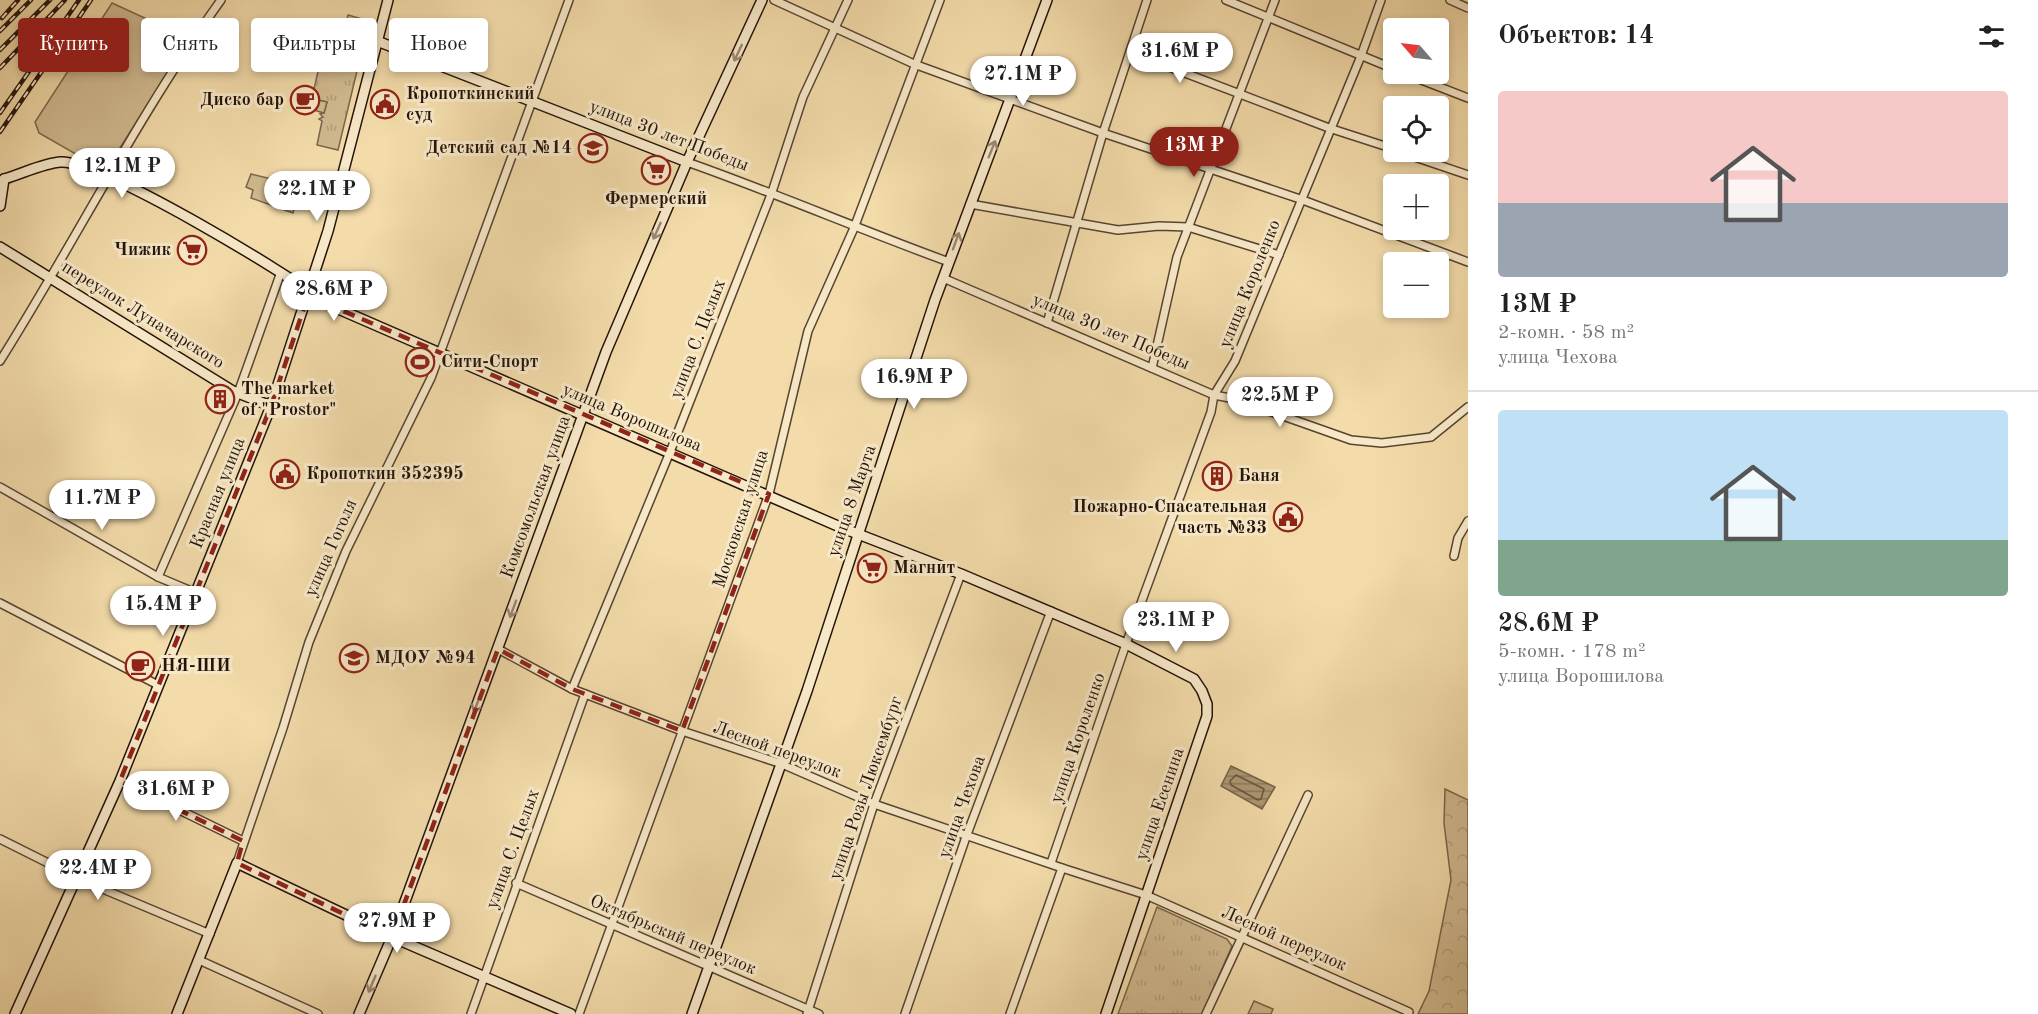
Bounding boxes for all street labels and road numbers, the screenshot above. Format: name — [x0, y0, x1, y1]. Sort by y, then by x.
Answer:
street label: улица 30 лет Победы — [587, 97, 751, 175]
street label: улица Короленко — [1216, 217, 1284, 351]
street label: переулок Луначарского — [59, 258, 227, 372]
street label: улица С. Целых — [667, 277, 729, 401]
street label: улица 30 лет Победы — [1030, 291, 1192, 373]
street label: улица Ворошилова — [560, 380, 704, 456]
street label: Комсомольская улица — [498, 413, 574, 581]
street label: Красная улица — [187, 435, 249, 551]
street label: улица 8 Марта — [824, 443, 880, 559]
street label: Московская улица — [710, 447, 772, 591]
street label: улица Гоголя — [301, 497, 361, 599]
street label: улица Короленко — [1047, 670, 1109, 805]
street label: улица Розы Люксембург — [826, 694, 906, 882]
street label: Лесной переулок — [711, 718, 843, 782]
street label: улица Есенина — [1132, 745, 1188, 863]
street label: улица Чехова — [935, 753, 989, 861]
street label: улица С. Целых — [483, 787, 543, 911]
street label: Октябрьский переулок — [587, 892, 759, 978]
street label: Лесной переулок — [1219, 903, 1349, 975]

